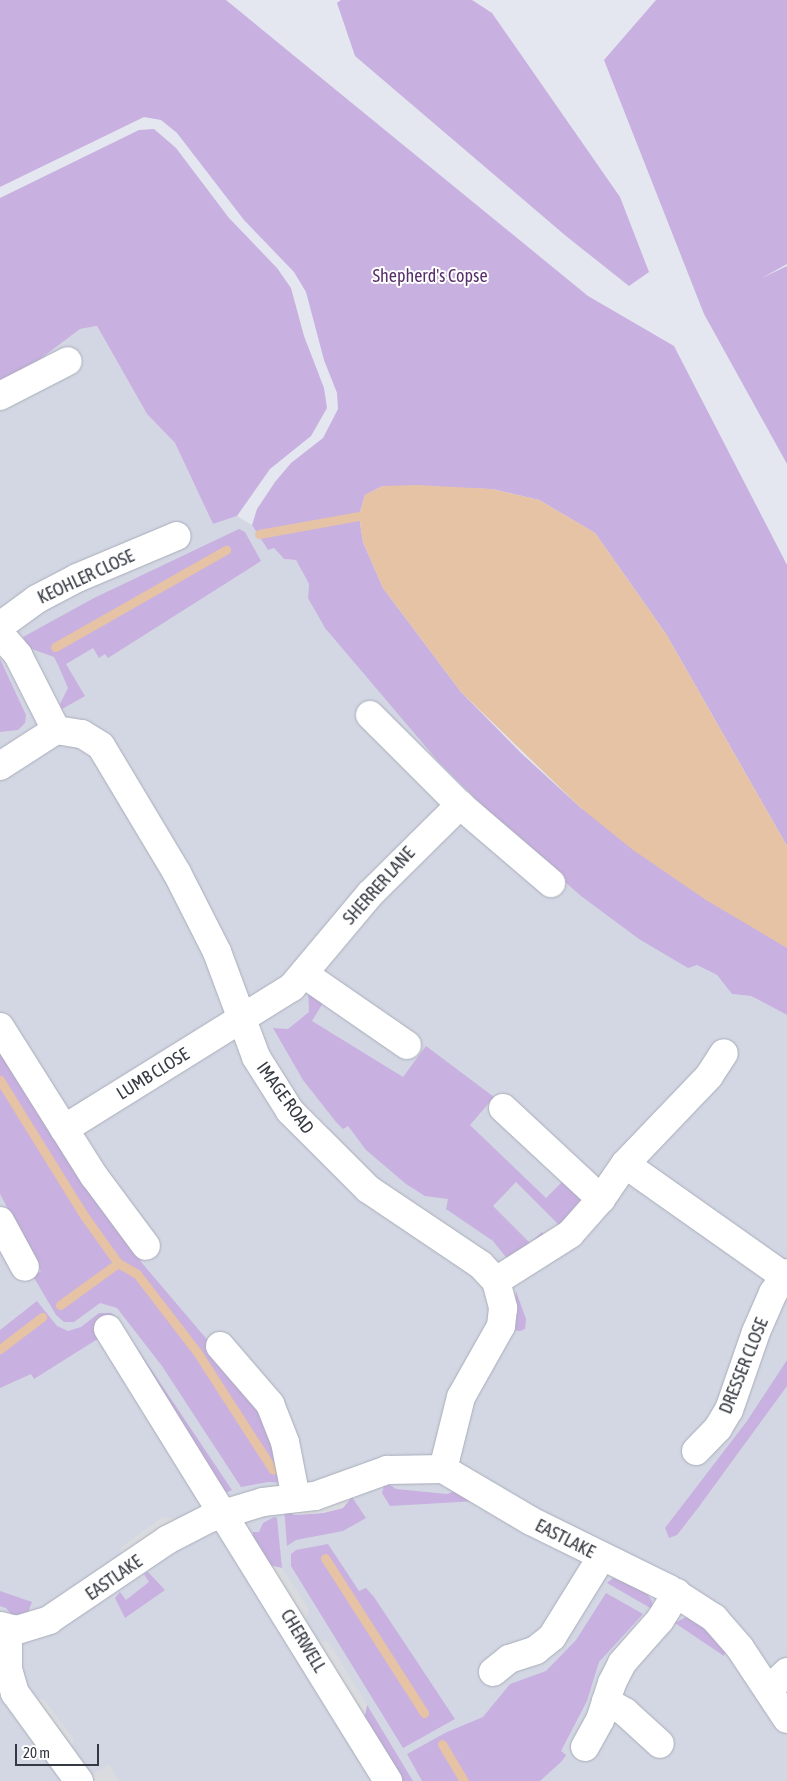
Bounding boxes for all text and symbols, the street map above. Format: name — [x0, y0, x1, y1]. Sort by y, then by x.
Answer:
park label: Shepherd's Copse — [372, 265, 488, 287]
street label: KEOHLER CLOSE — [34, 545, 138, 609]
street label: SHERRER LANE — [339, 843, 419, 929]
street label: LUMB CLOSE — [113, 1043, 193, 1105]
street label: IMAGE ROAD — [252, 1058, 318, 1138]
street label: DRESSER CLOSE — [715, 1315, 773, 1417]
street label: EASTLAKE — [531, 1515, 599, 1563]
street label: EASTLAKE — [82, 1551, 146, 1605]
street label: CHERWELL — [276, 1606, 330, 1676]
scale bar — [18, 1734, 101, 1766]
text: 20 m — [23, 1744, 50, 1761]

